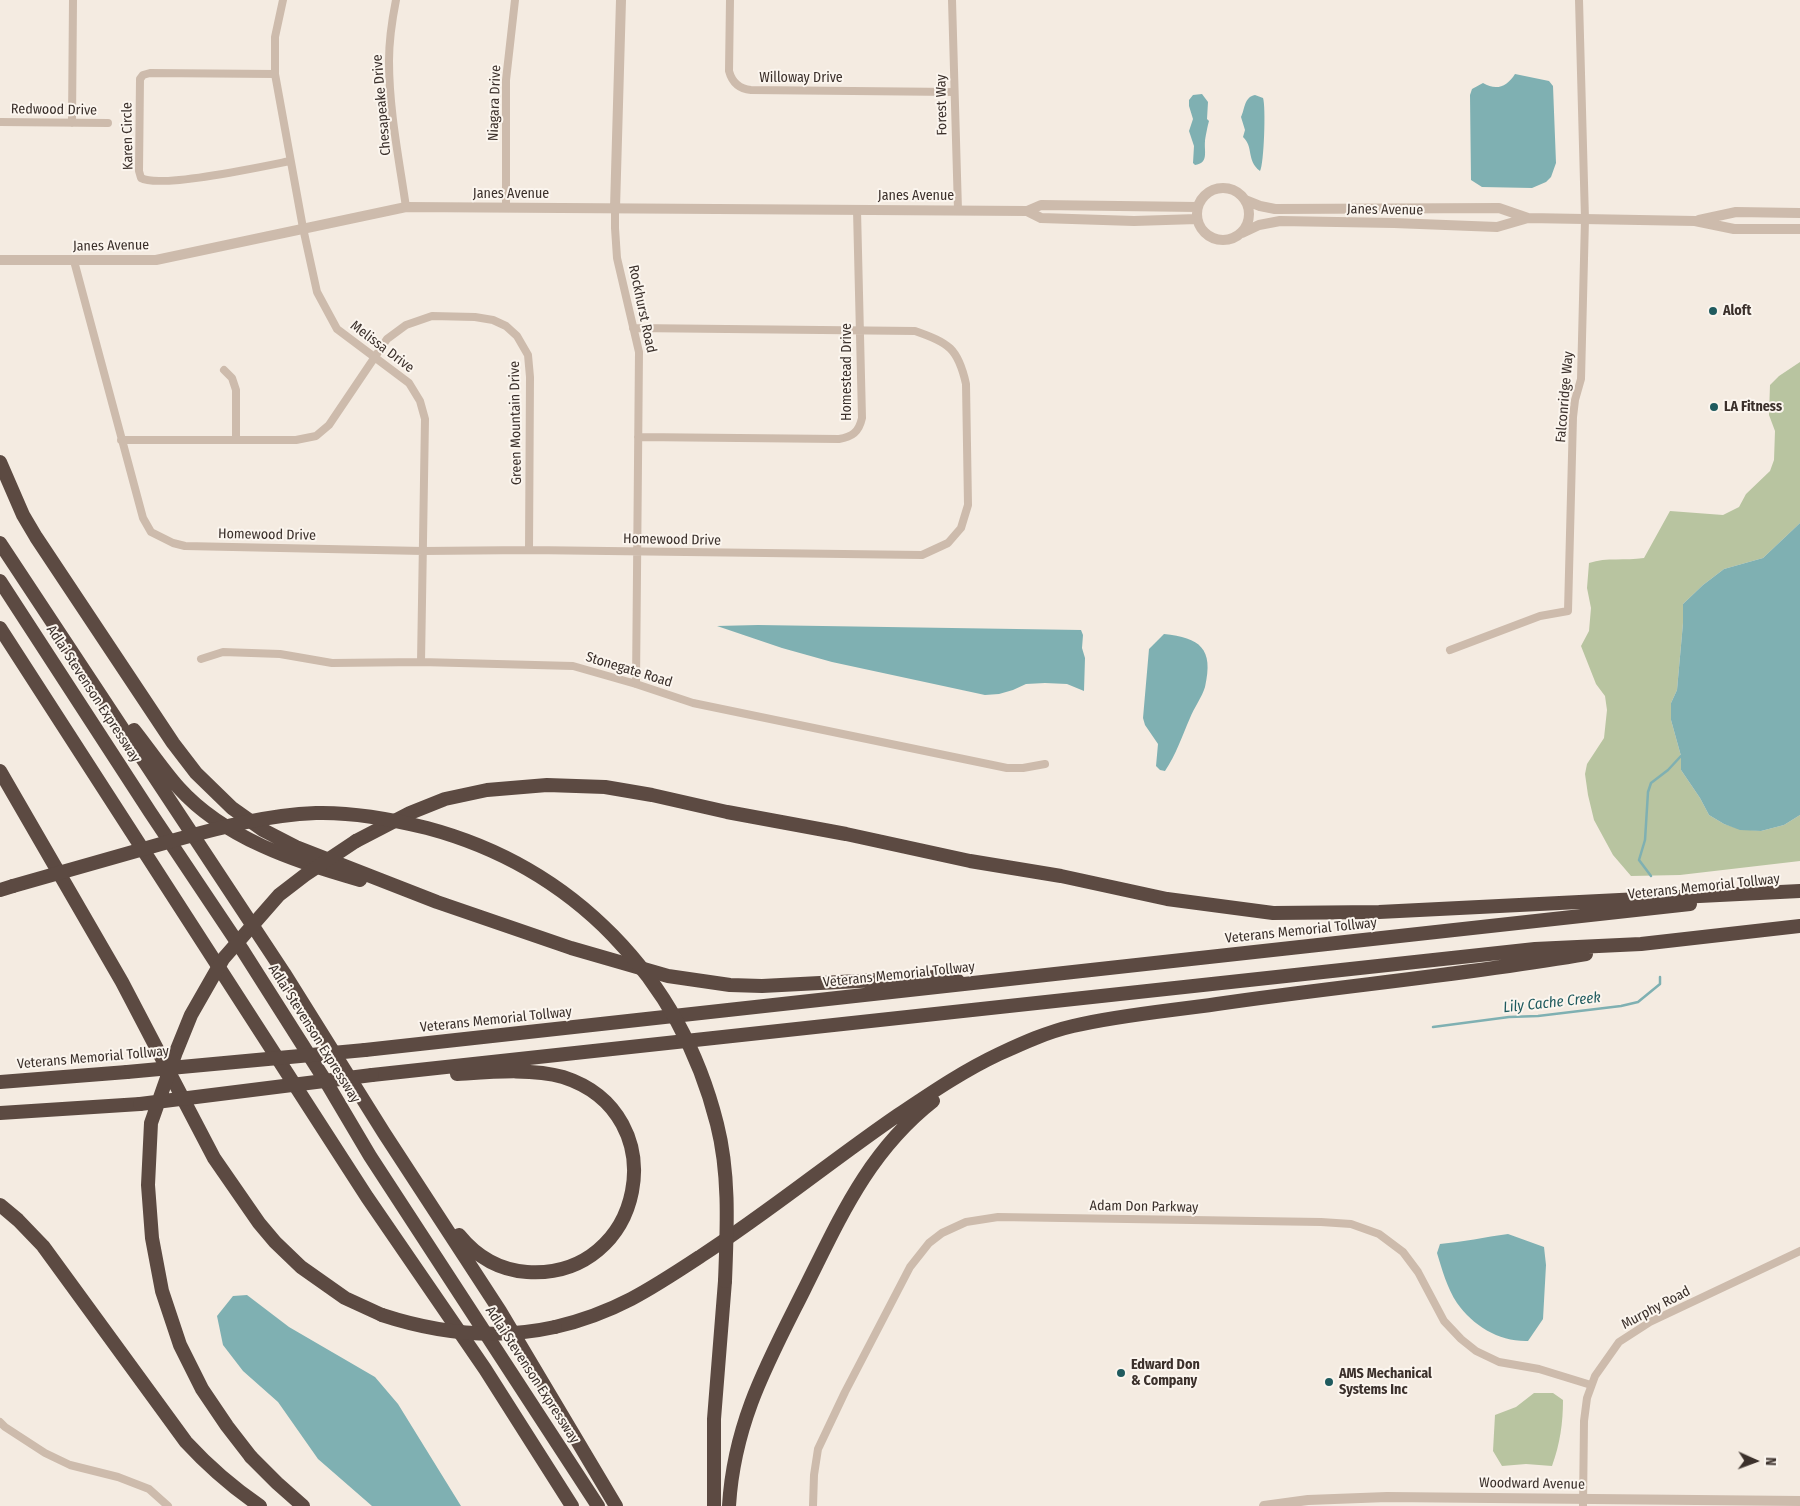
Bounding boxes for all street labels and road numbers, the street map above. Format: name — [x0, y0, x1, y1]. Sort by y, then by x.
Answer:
street label: Chesapeake Drive — [369, 54, 395, 156]
street label: Niagara Drive — [485, 65, 505, 141]
street label: Willoway Drive — [759, 70, 843, 86]
street label: Forest Way — [933, 74, 951, 136]
street label: Redwood Drive — [11, 101, 97, 119]
street label: Karen Circle — [119, 102, 137, 170]
street label: Janes Avenue — [473, 186, 549, 202]
street label: Janes Avenue — [878, 188, 954, 204]
street label: Janes Avenue — [1347, 201, 1423, 219]
street label: Janes Avenue — [73, 237, 149, 255]
street label: Rockhurst Road — [624, 263, 660, 355]
street label: Melissa Drive — [347, 318, 417, 376]
street label: Homestead Drive — [839, 323, 855, 421]
street label: Falconridge Way — [1553, 351, 1577, 443]
street label: Green Mountain Drive — [507, 361, 525, 485]
street label: Homewood Drive — [218, 526, 316, 544]
street label: Homewood Drive — [623, 531, 721, 549]
street label: Adlai Stevenson Expressway — [42, 622, 144, 766]
street label: Stonegate Road — [584, 649, 674, 691]
street label: Veterans Memorial Tollway — [1627, 871, 1781, 903]
street label: Veterans Memorial Tollway — [1224, 915, 1378, 947]
street label: Veterans Memorial Tollway — [822, 959, 976, 991]
street label: Adlai Stevenson Expressway — [264, 962, 364, 1106]
street label: Veterans Memorial Tollway — [419, 1004, 573, 1036]
street label: Veterans Memorial Tollway — [16, 1043, 170, 1073]
street label: Adam Don Parkway — [1090, 1198, 1198, 1216]
street label: Murphy Road — [1619, 1283, 1693, 1333]
street label: Adlai Stevenson Expressway — [481, 1303, 583, 1447]
street label: Woodward Avenue — [1479, 1475, 1585, 1493]

